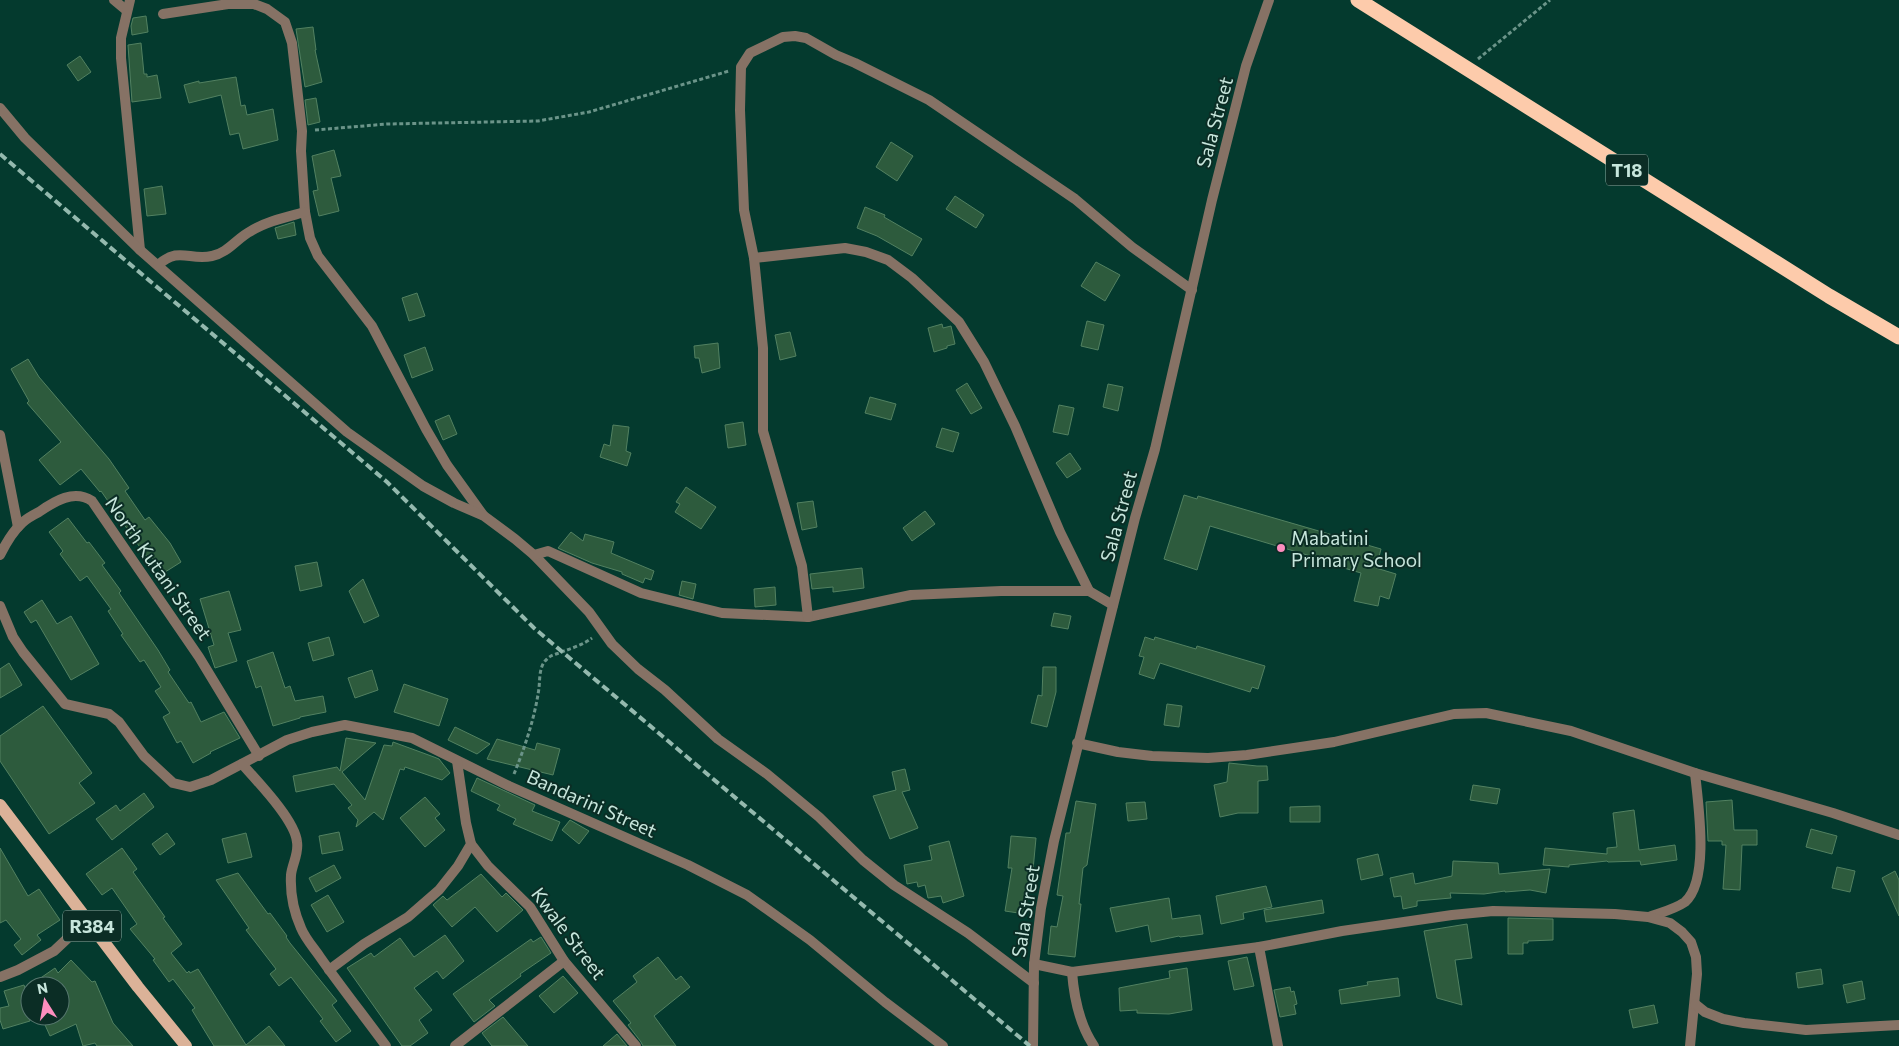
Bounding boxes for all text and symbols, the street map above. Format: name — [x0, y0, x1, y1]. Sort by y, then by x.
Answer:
street label: Sala Street — [1191, 74, 1237, 170]
road number: T18 — [1606, 154, 1648, 186]
street label: Sala Street — [1095, 468, 1141, 564]
street label: North Kutani Street — [101, 492, 217, 644]
place label: Mabatini Primary School — [1291, 526, 1422, 571]
marker: Mabatini Primary School — [1275, 542, 1287, 554]
street label: Bandarini Street — [524, 764, 661, 842]
street label: Sala Street — [1006, 863, 1044, 959]
street label: Kwale Street — [527, 882, 611, 984]
road number: R384 — [63, 910, 121, 941]
north arrow — [20, 976, 70, 1026]
text: N — [36, 978, 49, 997]

